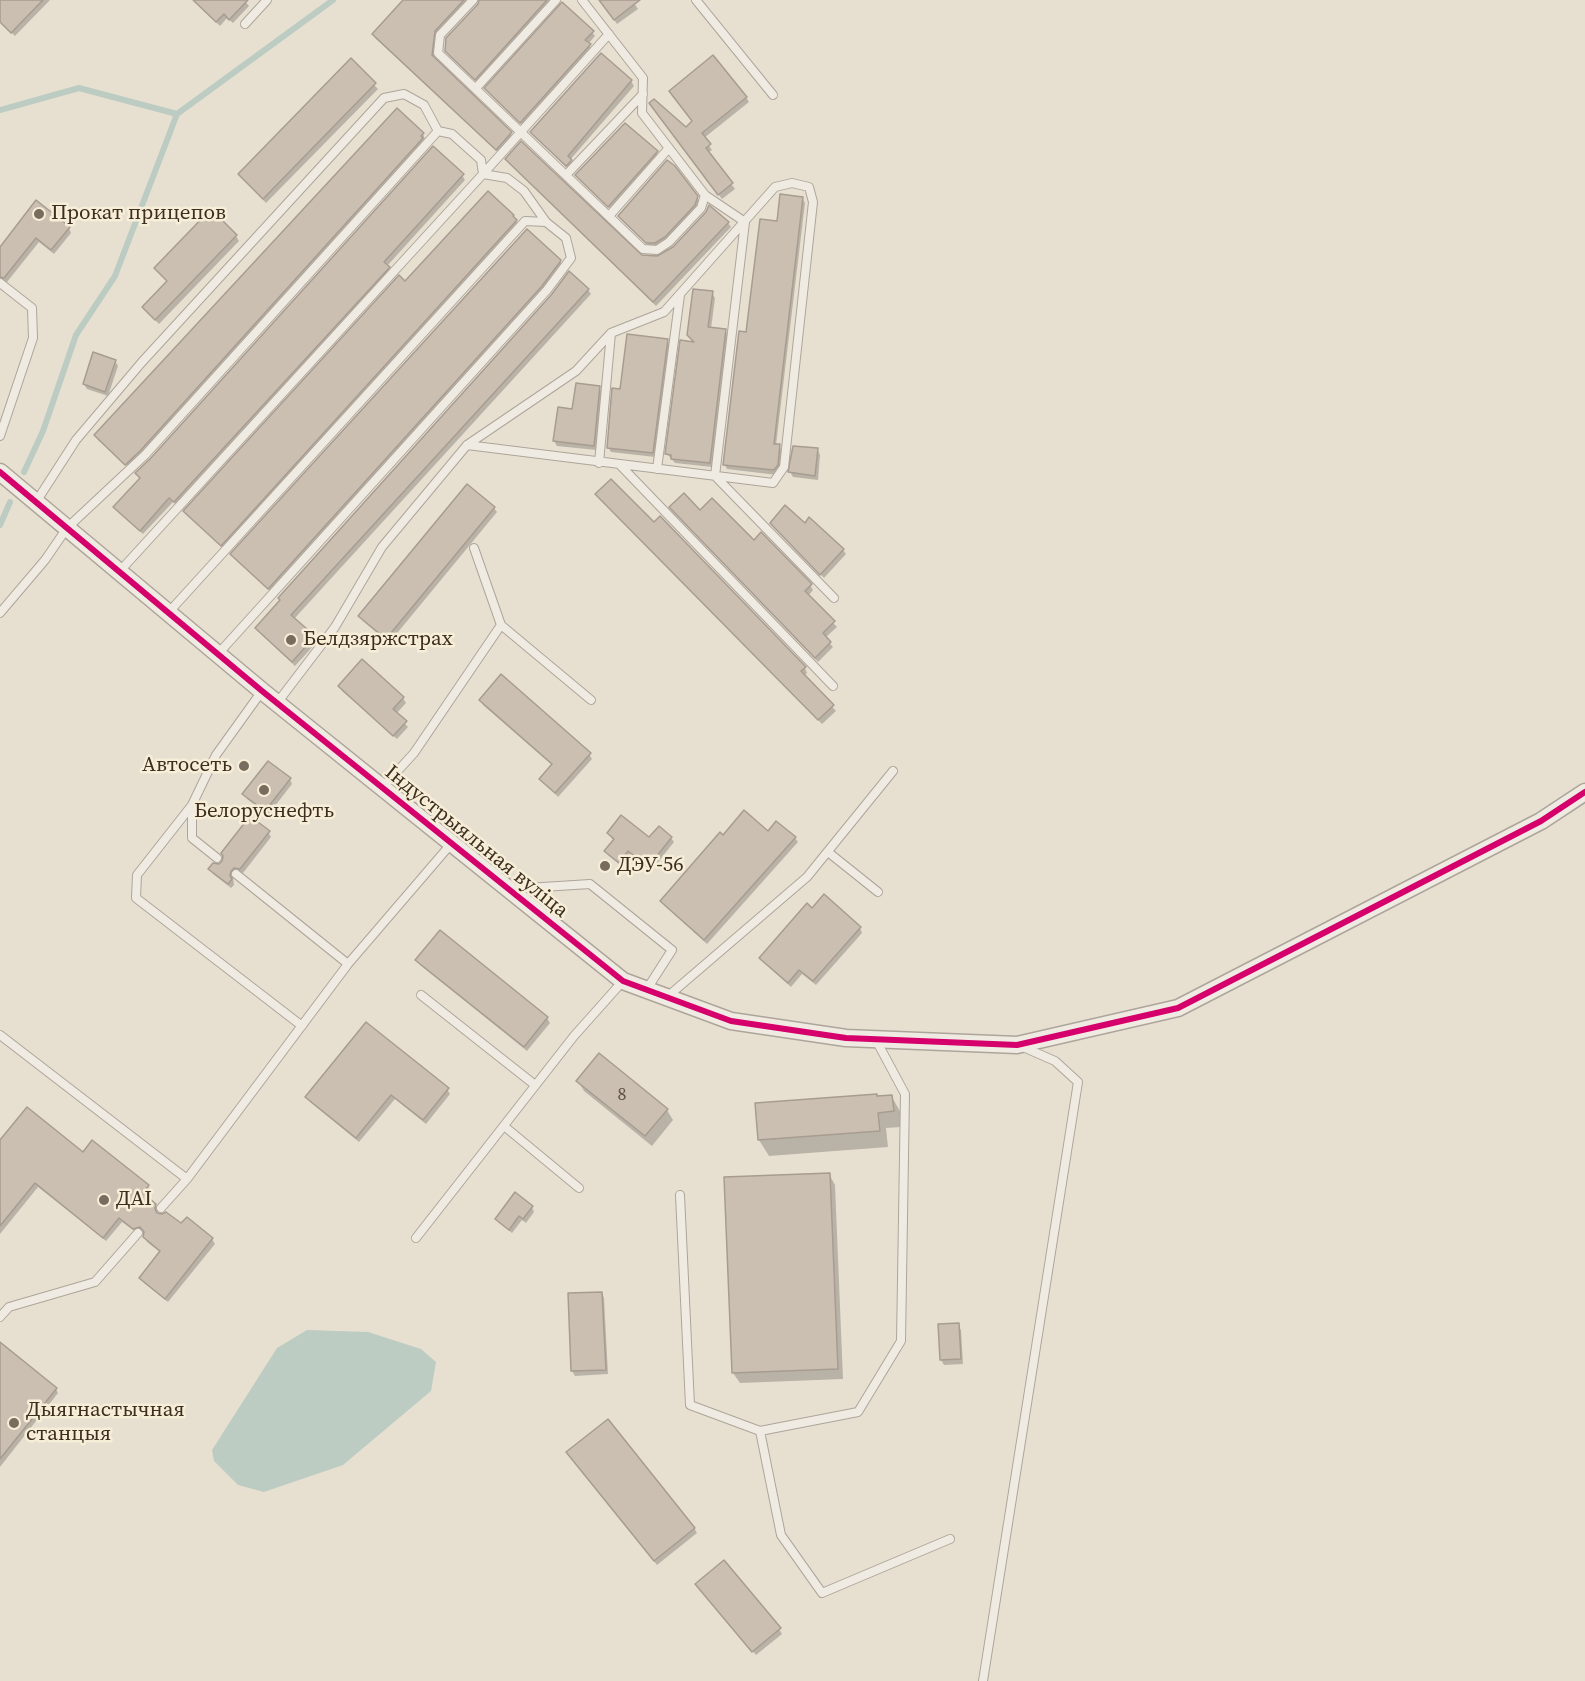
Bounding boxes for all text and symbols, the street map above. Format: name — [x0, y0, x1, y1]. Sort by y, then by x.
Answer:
place label: Прокат прицепов — [51, 201, 226, 227]
marker: Прокат прицепов — [32, 207, 46, 221]
place label: Белдзяржстрах — [303, 627, 453, 653]
marker: Белдзяржстрах — [284, 633, 298, 647]
place label: Автосеть — [142, 753, 232, 779]
marker: Автосеть — [237, 759, 251, 773]
street label: Індустрыяльная вуліца — [379, 760, 573, 924]
marker: Белоруснефть — [257, 783, 271, 797]
place label: Белоруснефть — [194, 799, 334, 825]
place label: ДЭУ-56 — [617, 853, 684, 879]
marker: ДЭУ-56 — [598, 859, 612, 873]
house number: 8 — [618, 1084, 626, 1106]
place label: ДАІ — [116, 1187, 152, 1213]
marker: ДАІ — [97, 1193, 111, 1207]
place label: Дыягнастычная станцыя — [26, 1398, 185, 1448]
marker: Дыягнастычная станцыя — [7, 1416, 21, 1430]

